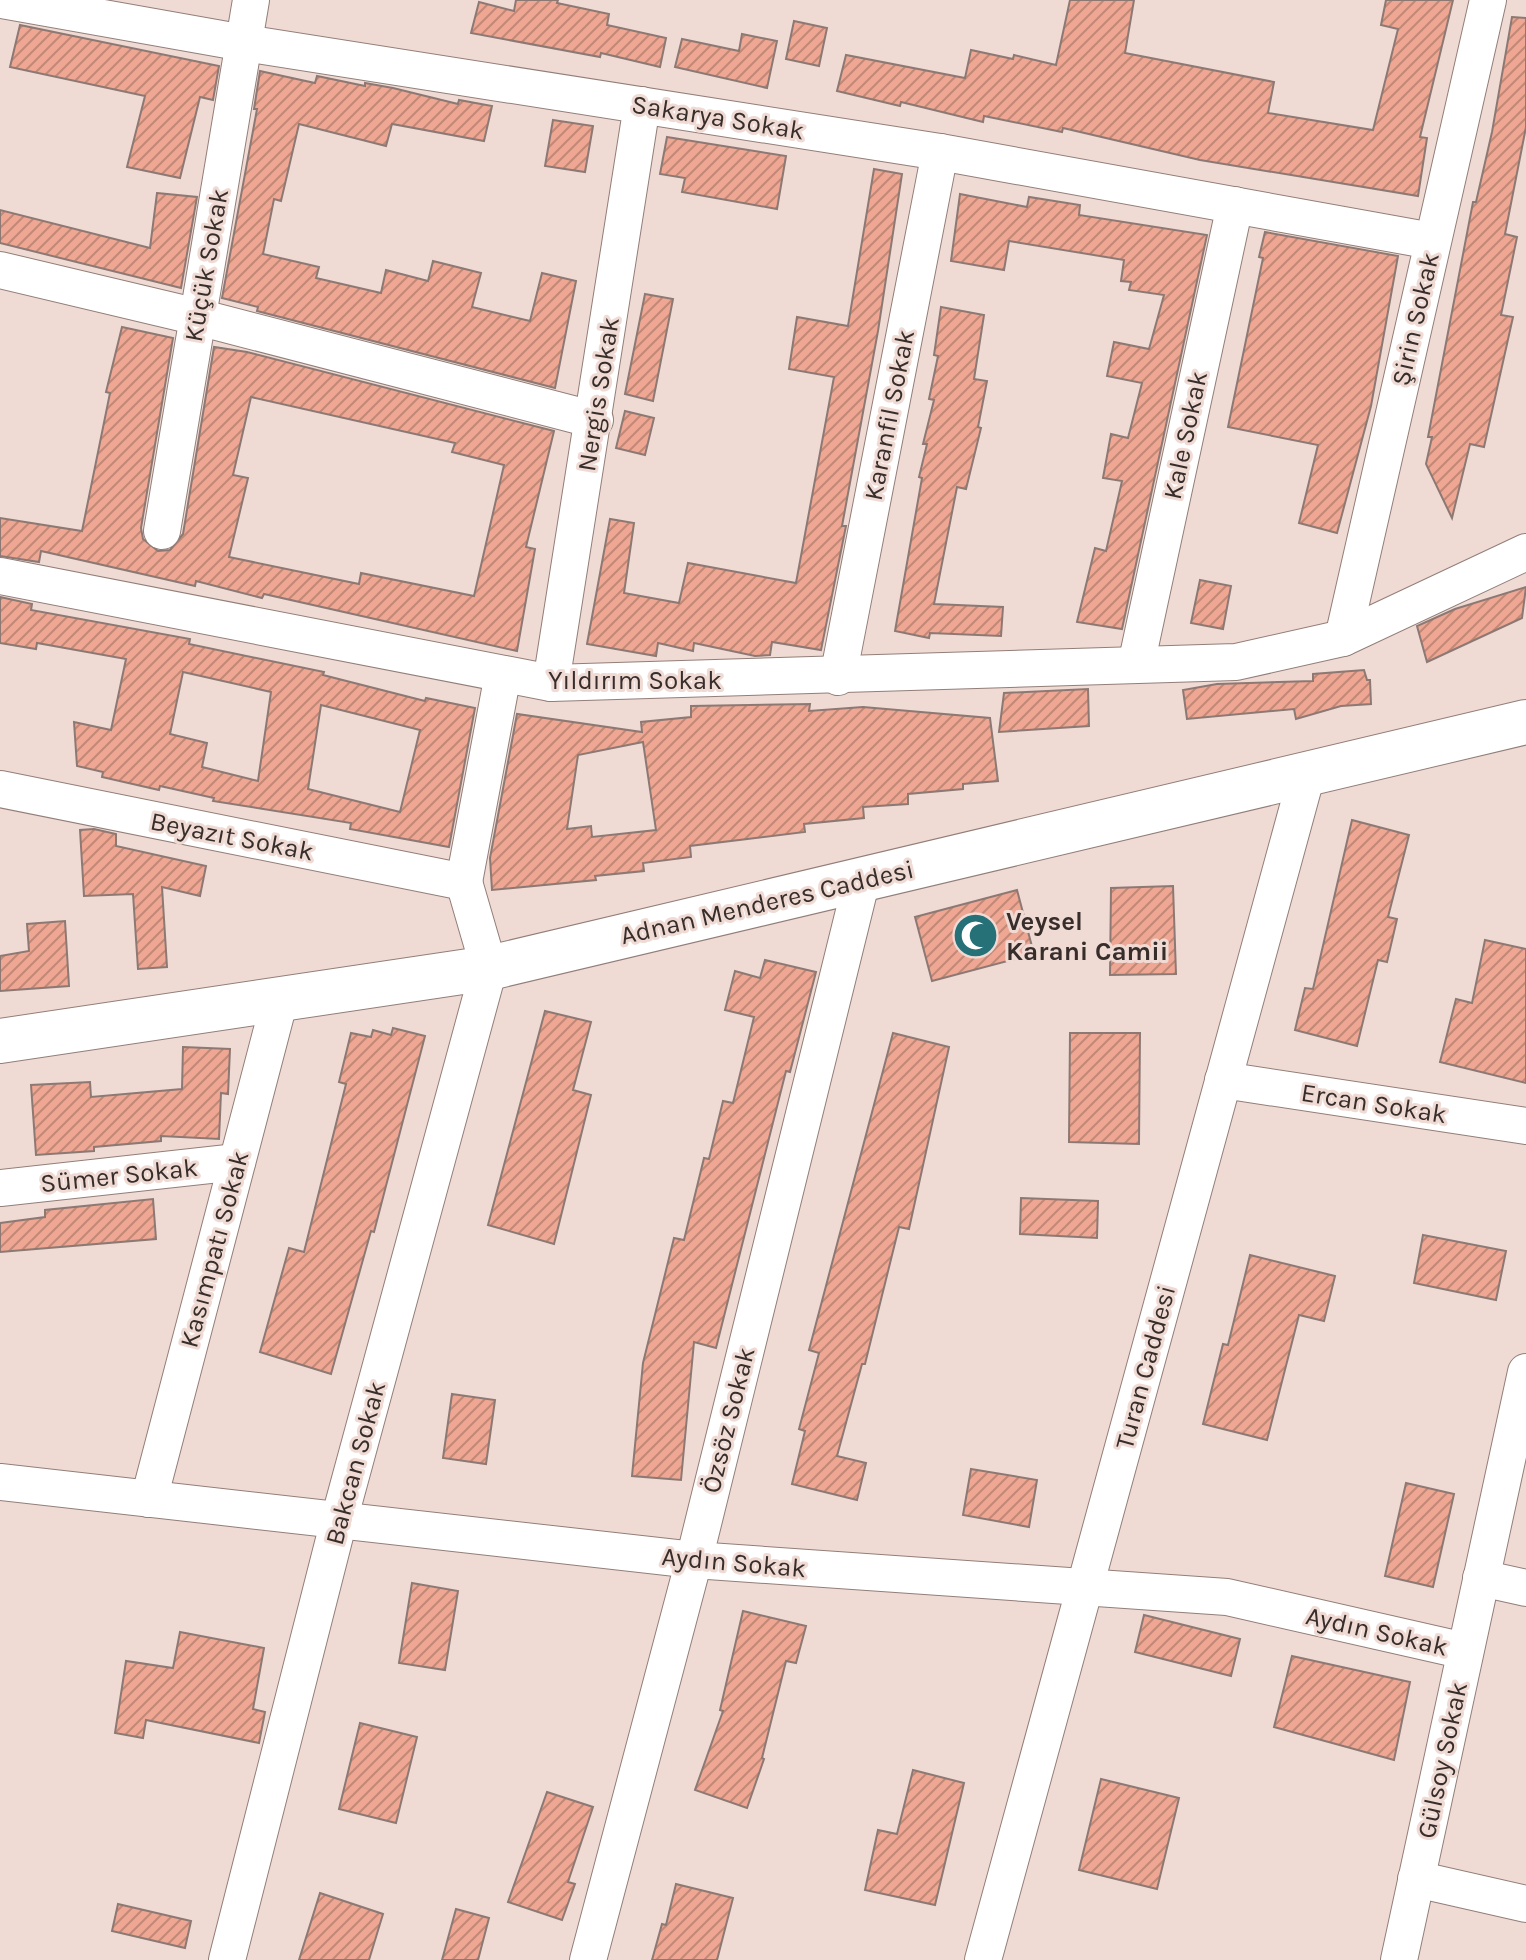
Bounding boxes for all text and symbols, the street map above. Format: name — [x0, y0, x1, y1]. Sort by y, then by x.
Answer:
street label: Sakarya Sokak — [629, 89, 807, 146]
street label: Küçük Sokak — [178, 186, 235, 344]
street label: Şirin Sokak — [1385, 249, 1446, 389]
street label: Nergis Sokak — [571, 315, 626, 474]
street label: Karanfil Sokak — [858, 327, 921, 503]
street label: Kale Sokak — [1157, 368, 1214, 502]
street label: Yıldırım Sokak — [548, 665, 722, 696]
street label: Beyazıt Sokak — [148, 805, 316, 867]
street label: Adnan Menderes Caddesi — [617, 854, 917, 951]
place label: Veysel Karani Camii — [1006, 906, 1168, 967]
mosque icon: Veysel Karani Camii — [951, 912, 999, 960]
street label: Ercan Sokak — [1299, 1077, 1449, 1130]
street label: Kasımpatı Sokak — [173, 1147, 256, 1351]
street label: Sümer Sokak — [39, 1152, 199, 1199]
street label: Turan Caddesi — [1109, 1282, 1182, 1452]
street label: Özsöz Sokak — [695, 1344, 762, 1496]
street label: Bakcan Sokak — [319, 1378, 392, 1548]
street label: Aydın Sokak — [660, 1541, 807, 1584]
street label: Aydın Sokak — [1303, 1600, 1451, 1663]
street label: Gülsoy Sokak — [1411, 1679, 1474, 1841]

